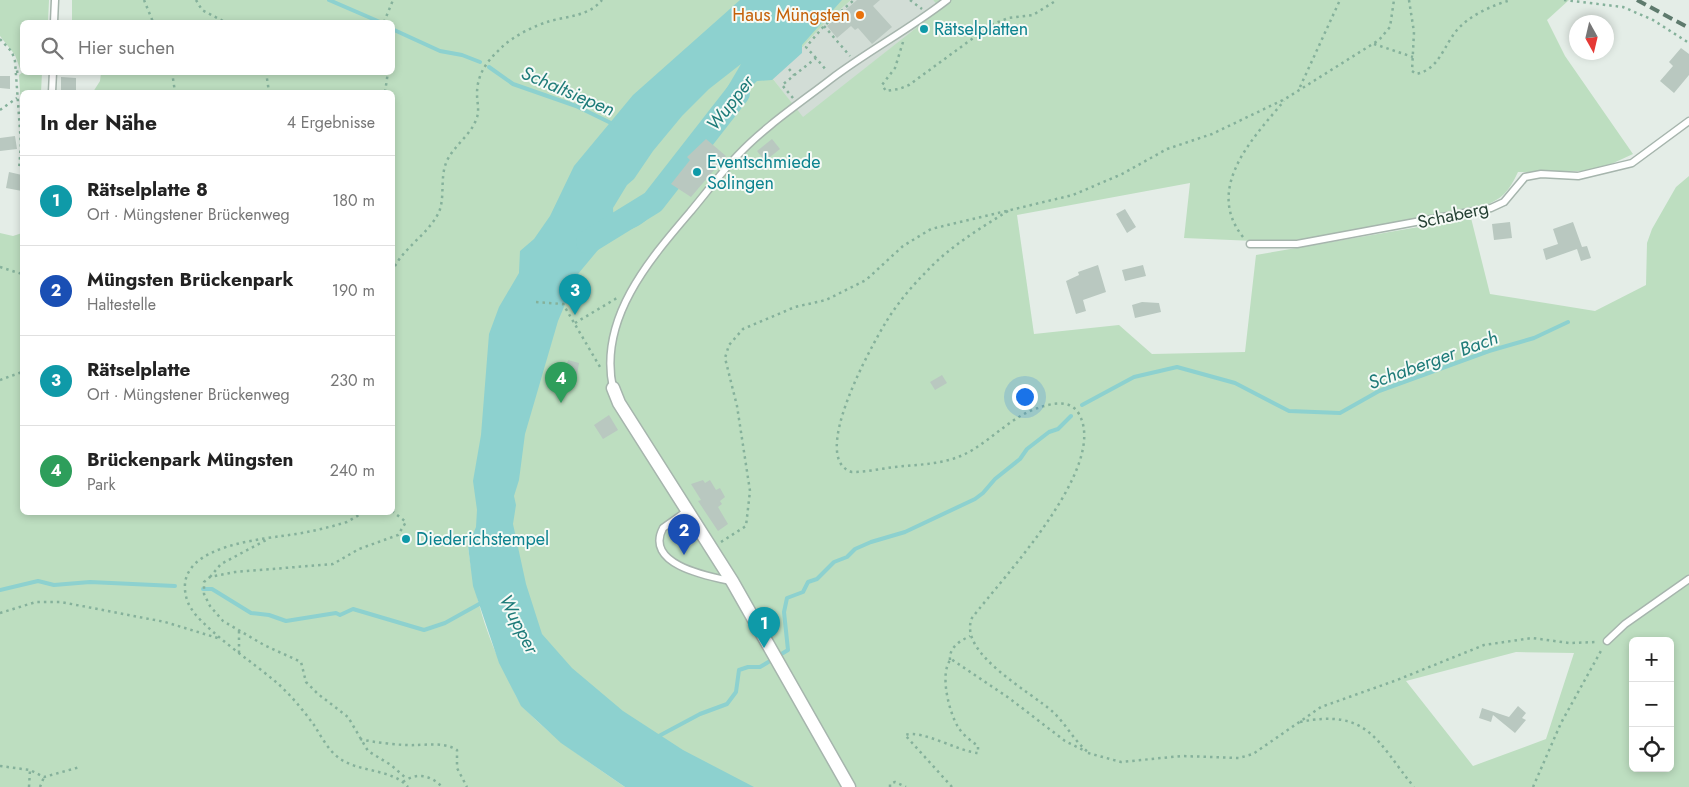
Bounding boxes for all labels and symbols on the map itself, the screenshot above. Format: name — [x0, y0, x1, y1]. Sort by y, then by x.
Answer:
place label: Haus Müngsten — [732, 2, 850, 28]
marker: Haus Müngsten — [854, 9, 866, 21]
north arrow — [1569, 15, 1614, 60]
place label: Rätselplatten — [934, 16, 1028, 42]
marker: Rätselplatten — [918, 23, 930, 35]
water label: Schaltsiepen — [517, 59, 619, 123]
water label: Wupper — [700, 68, 761, 136]
place label: Eventschmiede Solingen — [707, 149, 820, 196]
marker: Eventschmiede Solingen — [691, 166, 703, 178]
street label: Schaberg — [1415, 195, 1491, 235]
pin: 3 — [559, 274, 591, 315]
water label: Schaberger Bach — [1364, 324, 1502, 396]
pin: 4 — [545, 362, 577, 403]
your location — [1012, 384, 1038, 410]
pin: 2 — [668, 514, 700, 555]
place label: Diederichstempel — [416, 526, 549, 552]
marker: Diederichstempel — [400, 533, 412, 545]
water label: Wupper — [493, 590, 546, 660]
pin: 1 — [748, 607, 780, 648]

